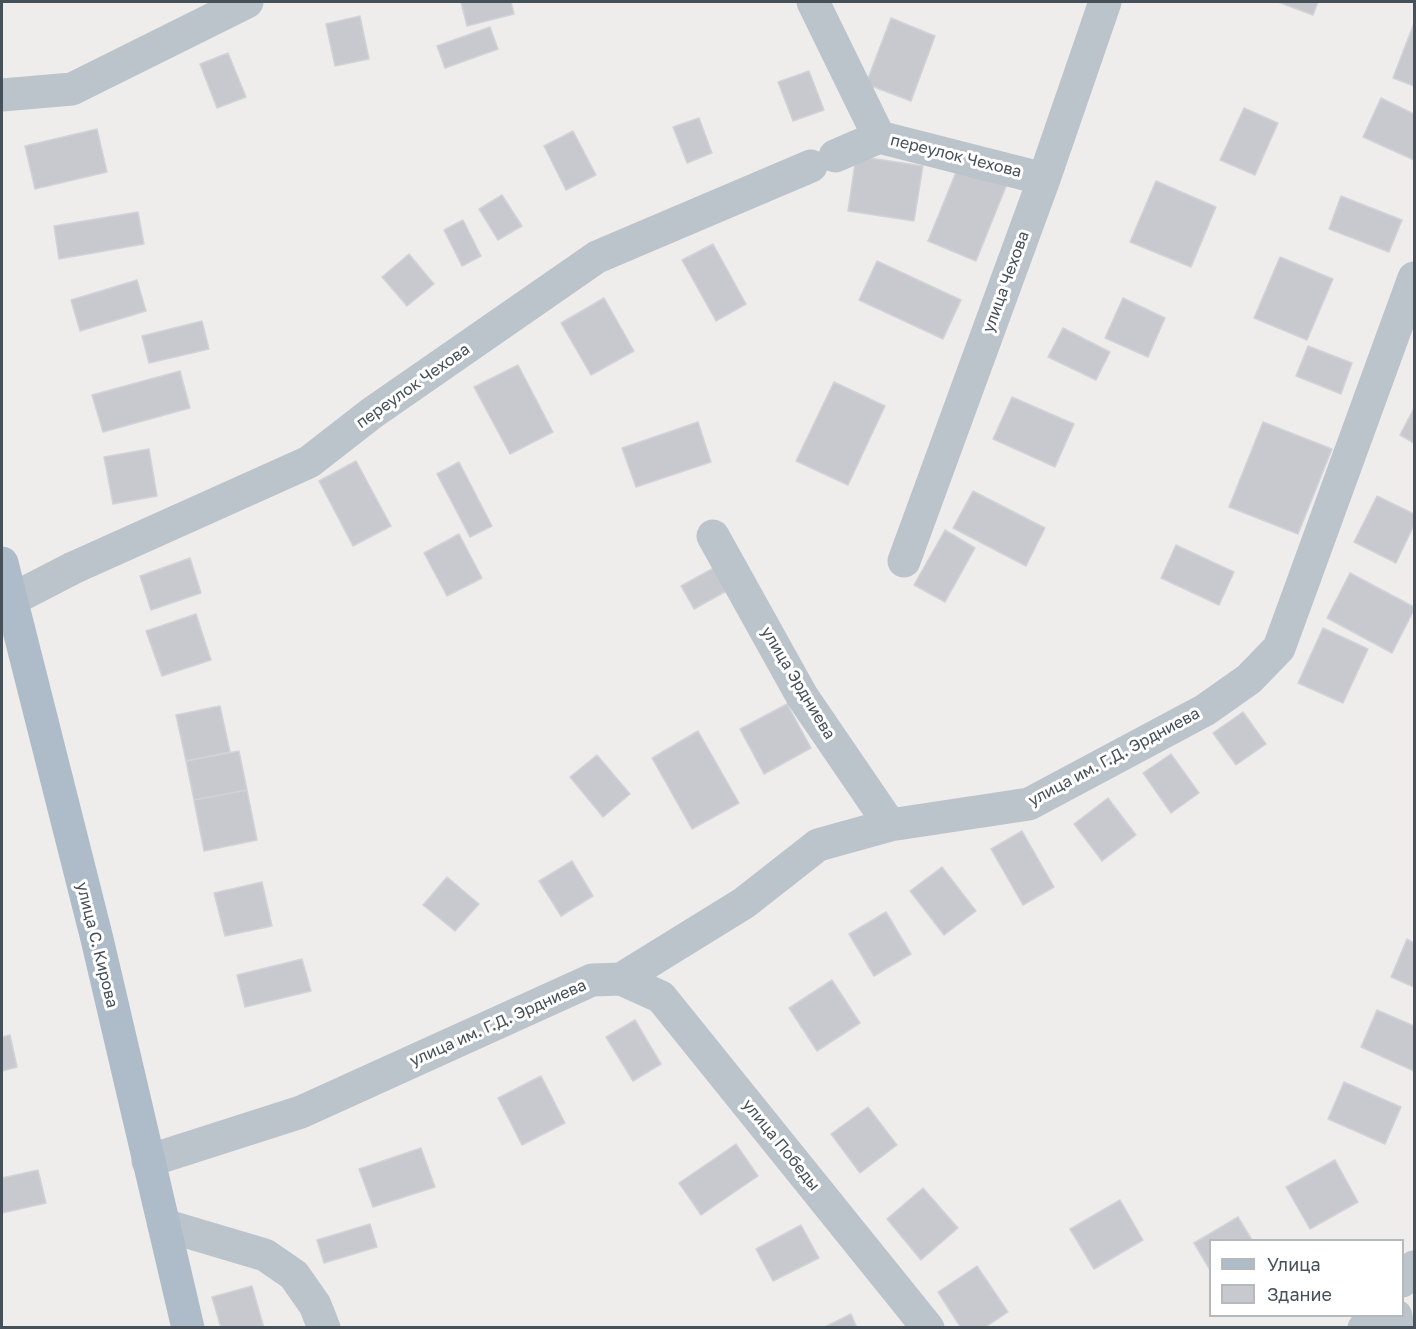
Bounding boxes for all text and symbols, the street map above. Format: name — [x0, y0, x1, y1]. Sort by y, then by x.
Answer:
street label: переулок Чехова — [889, 130, 1023, 182]
street label: улица Чехова — [979, 229, 1033, 335]
street label: переулок Чехова — [352, 340, 474, 432]
street label: улица Эрдниева — [757, 623, 839, 743]
street label: улица им. Г.Д. Эрдниева — [1025, 704, 1203, 810]
street label: улица С. Кирова — [72, 880, 122, 1010]
street label: улица им. Г.Д. Эрдниева — [407, 975, 589, 1071]
street label: улица Победы — [738, 1095, 824, 1195]
legend — [1209, 1239, 1404, 1317]
text: Улица — [1267, 1253, 1321, 1275]
text: Здание — [1267, 1283, 1332, 1305]

